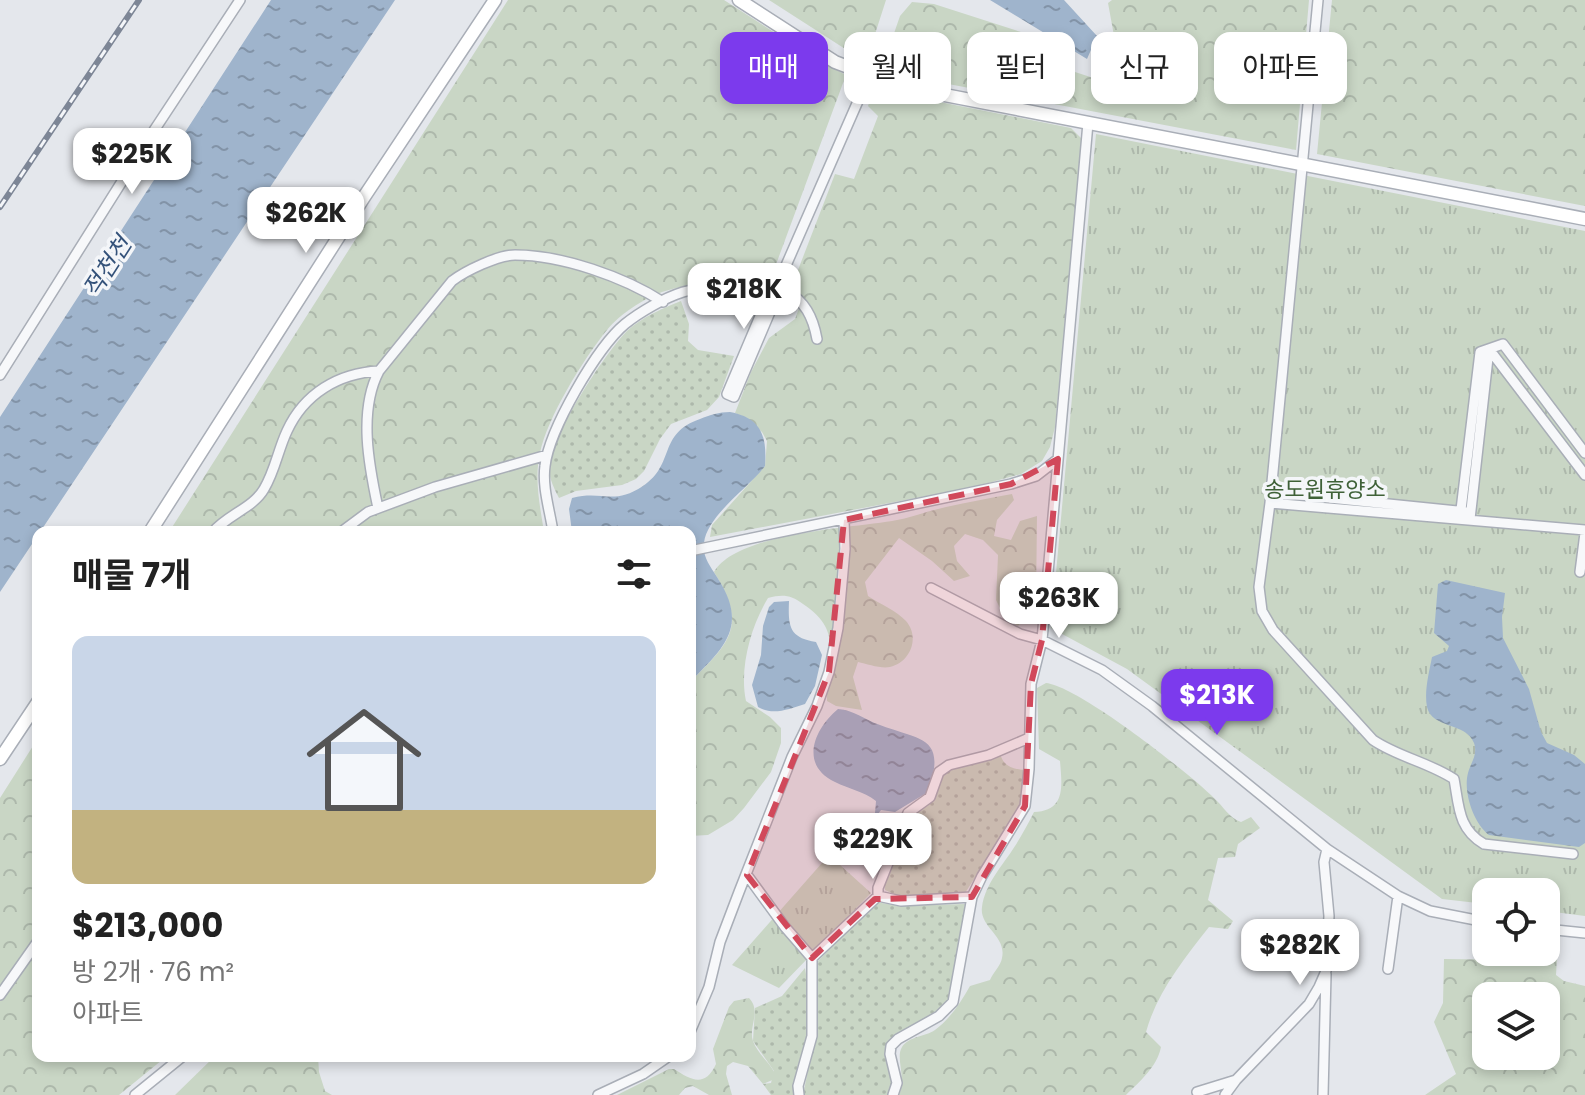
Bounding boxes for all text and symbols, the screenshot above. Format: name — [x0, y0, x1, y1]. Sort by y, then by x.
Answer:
chip: 매매 — [720, 32, 828, 104]
chip: 월세 — [844, 32, 951, 104]
chip: 필터 — [967, 32, 1075, 104]
chip: 신규 — [1091, 32, 1198, 104]
chip: 아파트 — [1214, 32, 1347, 104]
pin: $225K — [76, 128, 188, 196]
text: $225K — [91, 136, 173, 172]
pin: $262K — [250, 187, 362, 255]
text: $262K — [265, 195, 347, 231]
water label: 적천천 — [75, 228, 140, 304]
pin: $218K — [688, 263, 800, 331]
text: $218K — [706, 271, 782, 307]
park label: 송도원휴양소 — [1264, 474, 1386, 505]
text: 매물 7개 — [72, 551, 191, 599]
icon: filters — [612, 552, 656, 596]
pin: $263K — [1003, 572, 1115, 640]
text: $263K — [1018, 580, 1100, 616]
pin: $213K — [1161, 669, 1273, 737]
text: $213K — [1179, 677, 1255, 713]
icon: home — [292, 688, 436, 832]
pin: $229K — [817, 813, 929, 881]
text: $229K — [833, 821, 913, 857]
map controls — [1472, 878, 1560, 1070]
button: locate — [1472, 878, 1560, 966]
text: $213,000 — [72, 901, 223, 949]
pin: $282K — [1244, 919, 1356, 987]
text: $282K — [1259, 927, 1341, 963]
text: 방 2개 · 76 m² — [72, 954, 234, 990]
button: layers — [1472, 982, 1560, 1070]
text: 아파트 — [72, 995, 144, 1031]

